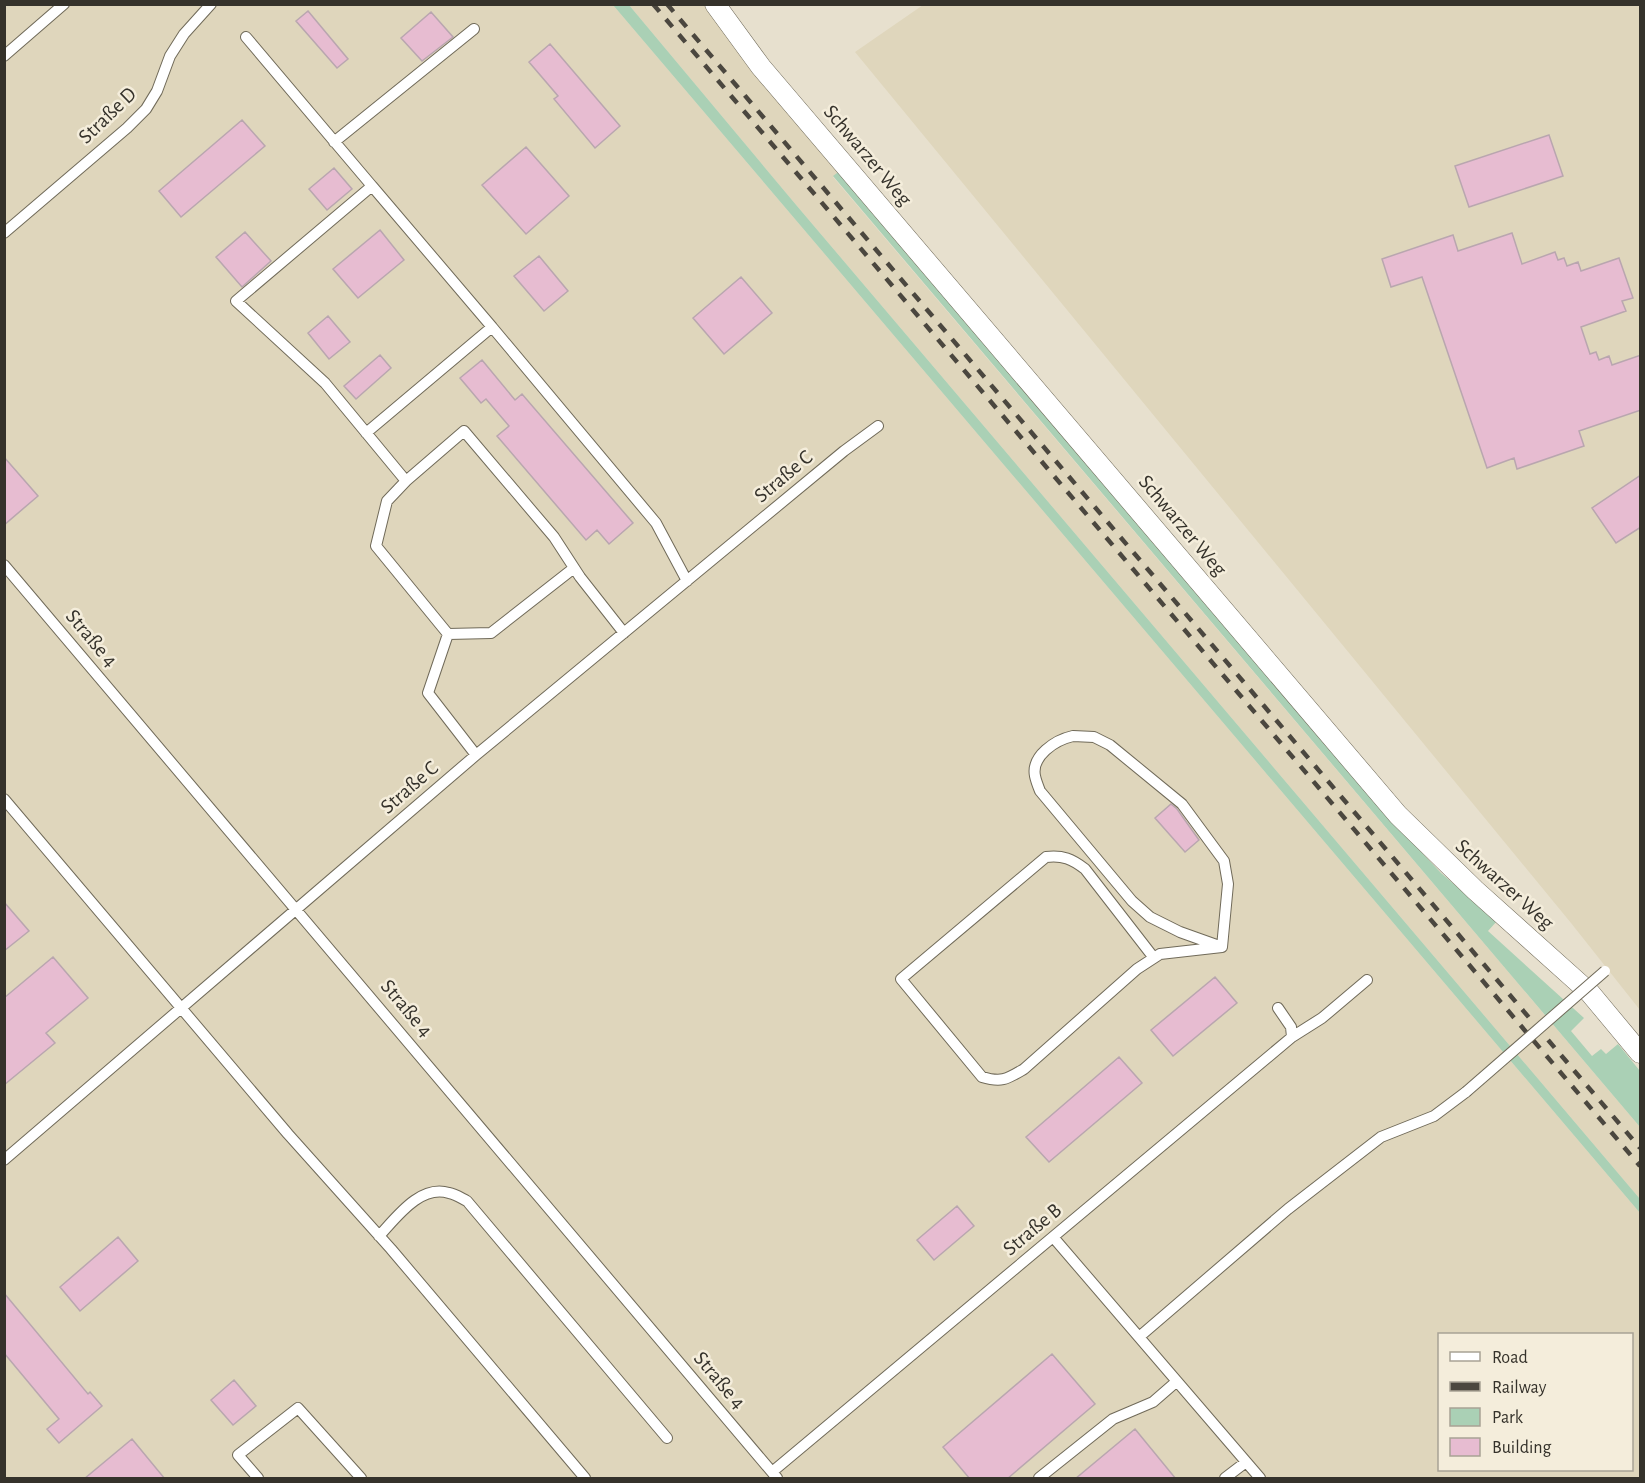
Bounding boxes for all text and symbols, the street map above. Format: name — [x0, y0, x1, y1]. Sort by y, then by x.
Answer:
street label: Straße D — [74, 83, 140, 148]
street label: Schwarzer Weg — [820, 101, 916, 210]
street label: Straße C — [750, 446, 816, 506]
street label: Schwarzer Weg — [1135, 471, 1231, 580]
street label: Straße 4 — [62, 606, 121, 671]
street label: Straße C — [377, 757, 442, 818]
street label: Schwarzer Weg — [1452, 835, 1558, 934]
street label: Straße 4 — [377, 976, 436, 1041]
street label: Straße B — [999, 1199, 1065, 1260]
legend — [1438, 1333, 1633, 1471]
street label: Straße 4 — [690, 1348, 749, 1413]
text: Road — [1492, 1349, 1528, 1367]
text: Railway — [1492, 1379, 1547, 1397]
text: Park — [1492, 1409, 1524, 1427]
text: Building — [1492, 1439, 1552, 1457]

